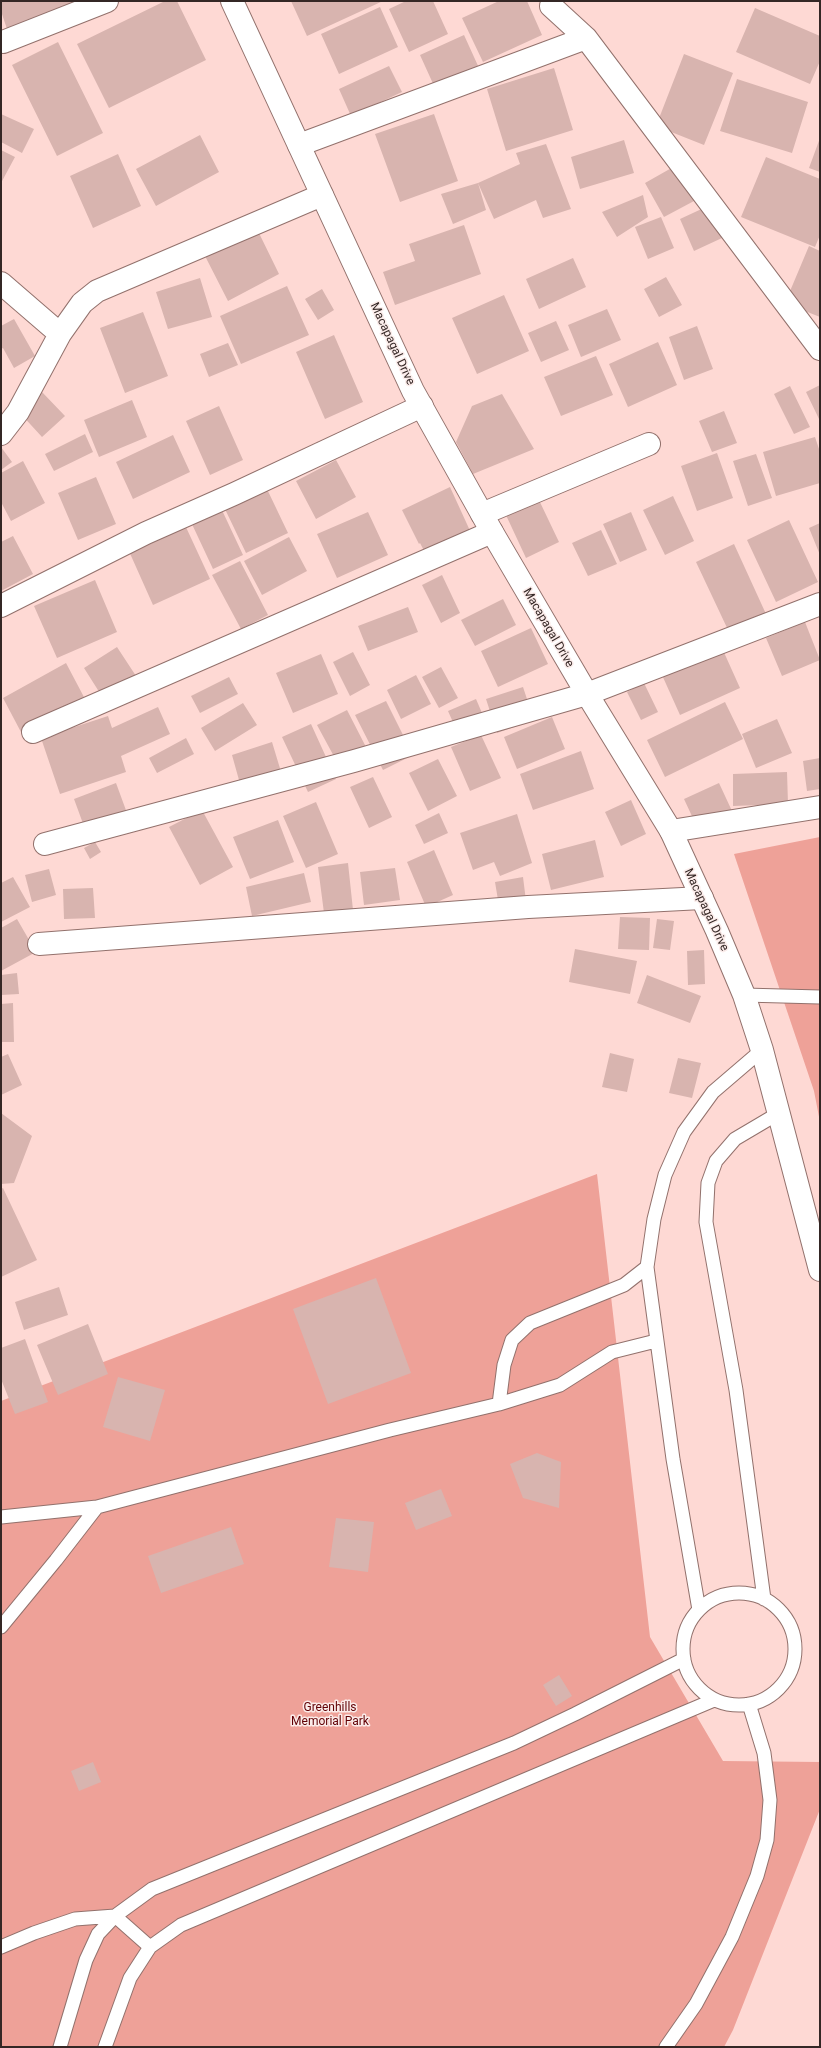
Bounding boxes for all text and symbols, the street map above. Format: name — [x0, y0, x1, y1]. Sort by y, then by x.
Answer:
street label: Macapagal Drive — [367, 301, 417, 387]
street label: Macapagal Drive — [519, 586, 577, 670]
street label: Macapagal Drive — [681, 867, 731, 953]
park label: Greenhills Memorial Park — [291, 1701, 369, 1729]

